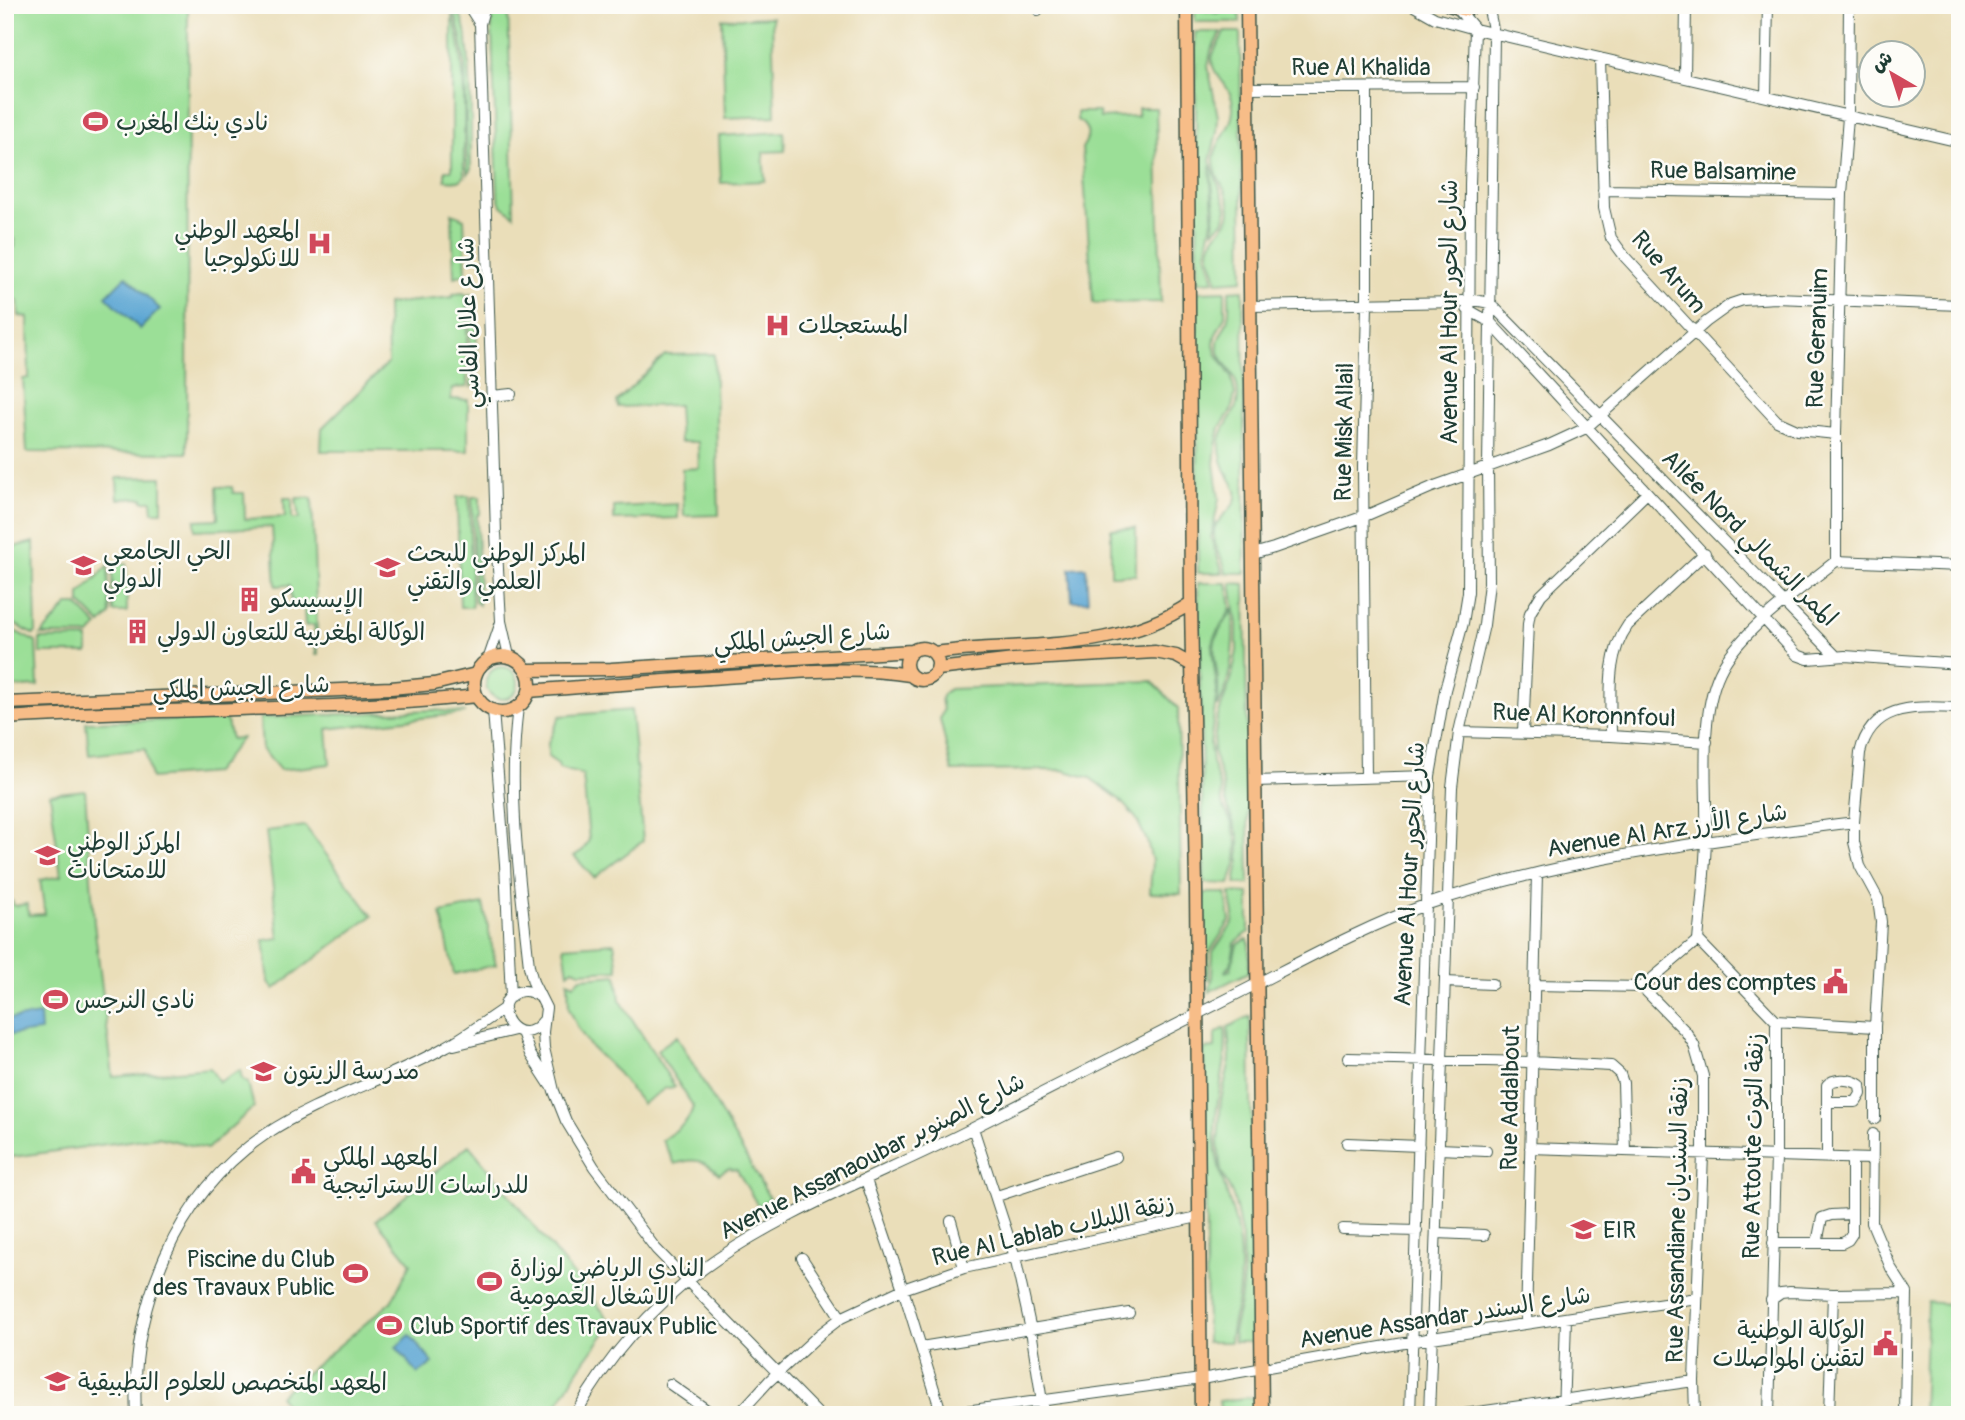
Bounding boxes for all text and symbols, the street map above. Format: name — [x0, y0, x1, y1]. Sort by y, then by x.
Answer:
north arrow — [1856, 38, 1926, 108]
text: ش — [1866, 46, 1898, 77]
street label: Rue Al Khalida — [1291, 53, 1431, 82]
sports icon: نادي بنك المغرب — [82, 108, 110, 136]
place label: نادي بنك المغرب — [116, 108, 268, 139]
street label: Rue Balsamine — [1650, 156, 1796, 187]
street label: Avenue Al Hour شارع الحور — [1435, 180, 1466, 444]
place label: المعهد الوطني للانكولوجيا — [174, 216, 300, 273]
street label: Rue Arum — [1625, 225, 1712, 320]
hospital icon: المعهد الوطني للانكولوجيا — [306, 230, 334, 258]
street label: شارع علال الفاسي — [451, 237, 492, 409]
street label: Rue Geranuim — [1801, 267, 1834, 409]
hospital icon: المستعجلات — [764, 311, 792, 339]
place label: المستعجلات — [798, 311, 908, 340]
street label: Rue Misk Allail — [1329, 362, 1360, 502]
street label: Allée Nord الممر الشمالي — [1651, 444, 1844, 637]
place label: الحي الجامعي الدولي — [103, 537, 231, 600]
place label: المركز الوطني للبحث العلمي والتقني — [407, 539, 586, 602]
school or university icon: الحي الجامعي الدولي — [69, 551, 97, 579]
school or university icon: المركز الوطني للبحث العلمي والتقني — [373, 553, 401, 581]
building icon: اﻹيسيسكو — [236, 585, 264, 613]
place label: اﻹيسيسكو — [268, 585, 363, 614]
street label: شارع الجيش الملكي — [712, 617, 892, 664]
building icon: الوكالة المغربية للتعاون الدولي — [123, 618, 151, 646]
place label: الوكالة المغربية للتعاون الدولي — [157, 618, 425, 653]
street label: شارع الجيش الملكي — [152, 670, 330, 711]
street label: Rue Al Koronnfoul — [1492, 698, 1676, 733]
street label: Avenue Al Hour شارع الحور — [1388, 741, 1433, 1007]
street label: Avenue Al Arz شارع الأرز — [1544, 794, 1790, 866]
place label: المركز الوطني للامتحانات — [67, 828, 181, 885]
school or university icon: المركز الوطني للامتحانات — [33, 842, 61, 870]
place label: Cour des comptes — [1633, 968, 1816, 997]
public building icon: Cour des comptes — [1822, 968, 1850, 996]
sports icon: نادي النرجس — [41, 986, 69, 1014]
place label: نادي النرجس — [75, 986, 195, 1017]
street label: Rue Addalbout — [1495, 1025, 1526, 1171]
street label: Rue Attoute زنقة التوت — [1737, 1033, 1770, 1259]
school or university icon: مدرسة الزيتون — [249, 1057, 277, 1085]
place label: مدرسة الزيتون — [283, 1057, 419, 1087]
street label: Avenue Assanaoubar شارع الصنوبر — [715, 1067, 1031, 1248]
street label: Rue Assandiane زنقة السنديان — [1661, 1077, 1694, 1363]
place label: المعهد الملكي للدراسات الاستراتيجية — [323, 1143, 529, 1200]
public building icon: المعهد الملكي للدراسات الاستراتيجية — [289, 1157, 317, 1185]
street label: Rue Al Lablab زنقة اللبلاب — [929, 1189, 1177, 1272]
school or university icon: EIR — [1569, 1216, 1597, 1244]
place label: EIR — [1603, 1216, 1636, 1245]
place label: Piscine du Club des Travaux Public — [153, 1245, 335, 1302]
place label: النادي الرياضي لوزارة الاشغال العمومية — [510, 1254, 705, 1311]
sports icon: Piscine du Club des Travaux Public — [341, 1259, 369, 1287]
sports icon: النادي الرياضي لوزارة الاشغال العمومية — [476, 1268, 504, 1296]
street label: Avenue Assandar شارع السندر — [1297, 1280, 1593, 1357]
sports icon: Club Sportif des Travaux Public — [376, 1312, 404, 1340]
place label: Club Sportif des Travaux Public — [410, 1312, 717, 1341]
place label: الوكالة الوطنية لتقنين المواصلات — [1712, 1316, 1865, 1373]
public building icon: الوكالة الوطنية لتقنين المواصلات — [1871, 1330, 1899, 1358]
school or university icon: المعهد المتخصص للعلوم التطبيقية — [44, 1368, 72, 1396]
place label: المعهد المتخصص للعلوم التطبيقية — [78, 1368, 387, 1400]

